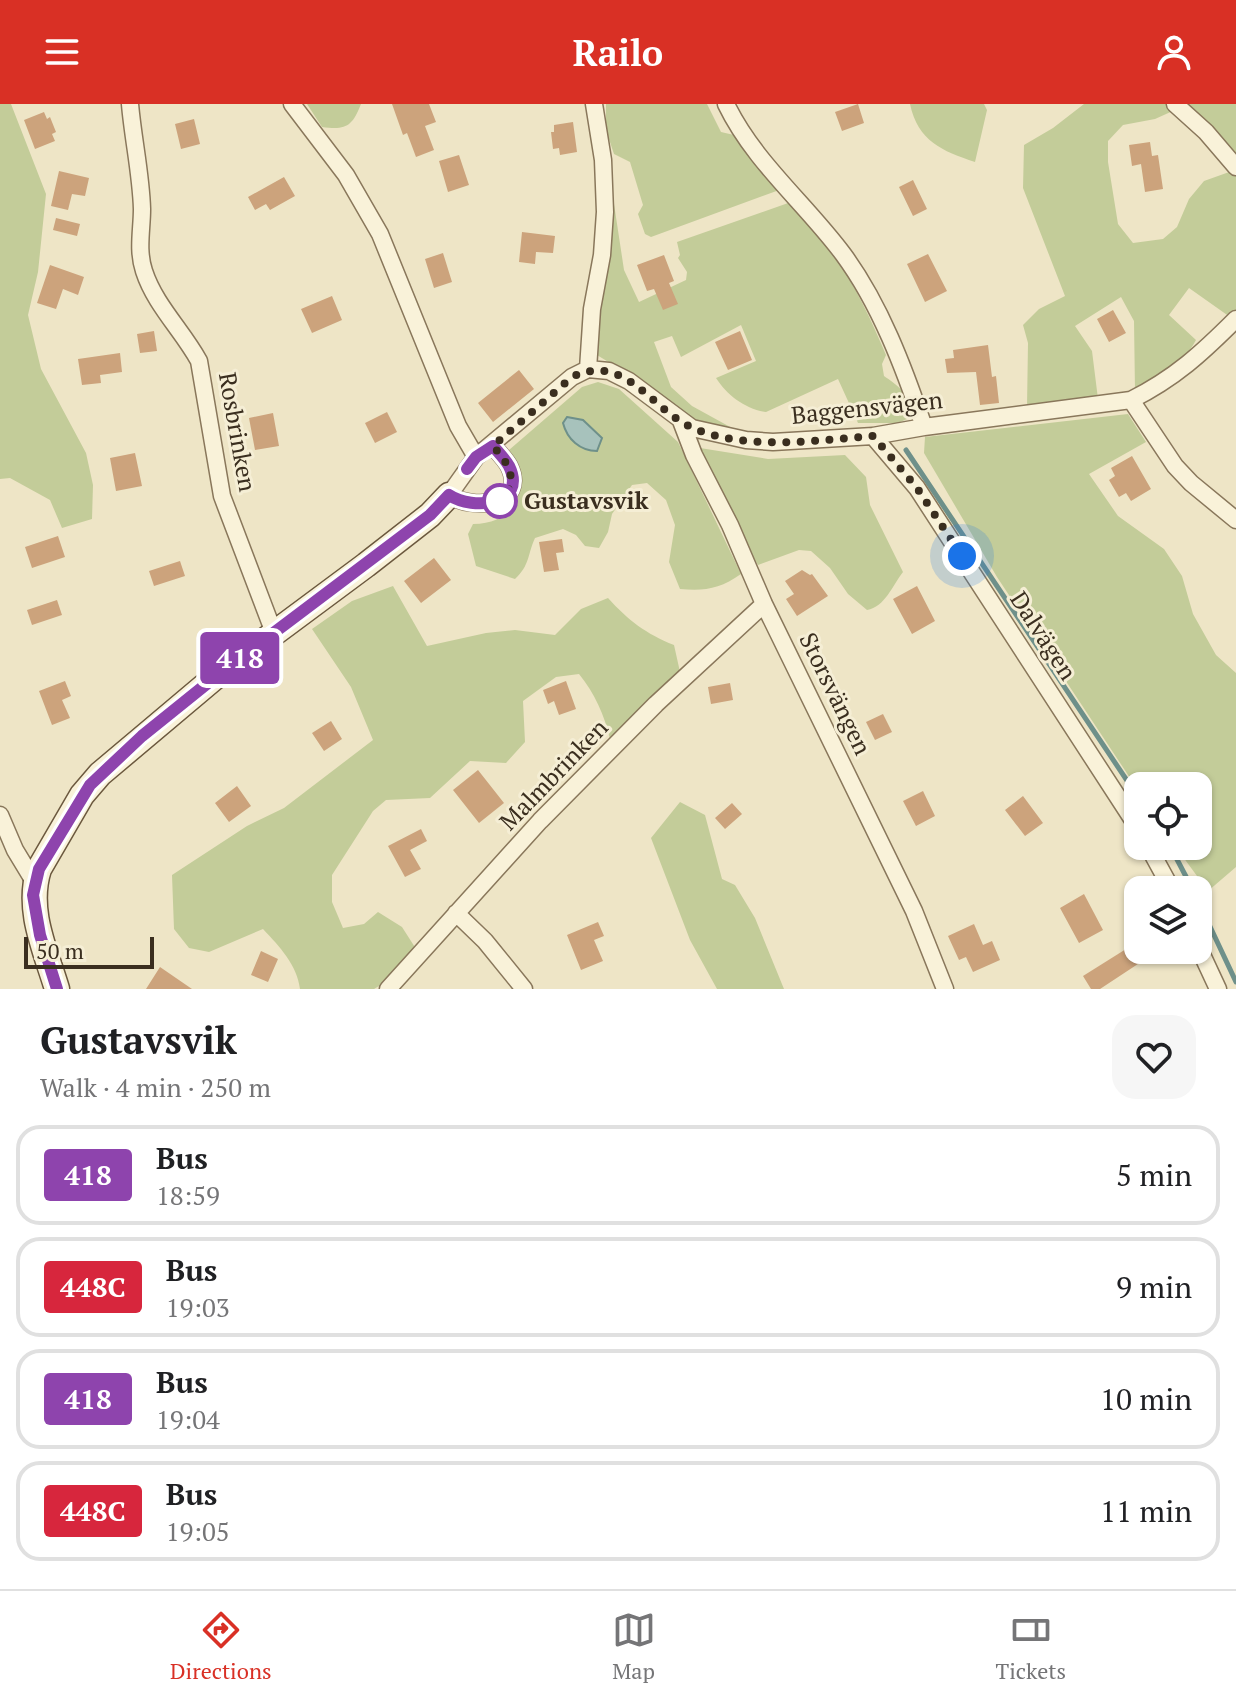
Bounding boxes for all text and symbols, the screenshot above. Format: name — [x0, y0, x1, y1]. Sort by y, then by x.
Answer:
text: Railo — [573, 29, 663, 76]
icon: menu — [40, 30, 84, 74]
icon: person — [1152, 30, 1196, 74]
street label: Rosbrinken — [212, 370, 264, 494]
street label: Baggensvägen — [790, 383, 944, 431]
marker: Gustavsvik — [483, 484, 517, 518]
place label: Gustavsvik — [524, 484, 648, 516]
your location — [942, 536, 982, 576]
street label: Dalvägen — [1003, 585, 1084, 686]
street label: Storsvängen — [793, 627, 879, 760]
line badge: 418 — [194, 632, 286, 684]
text: 418 — [216, 639, 264, 676]
street label: Malmbrinken — [492, 712, 614, 837]
map controls — [1124, 772, 1212, 964]
button: locate — [1124, 772, 1212, 860]
button: layers — [1124, 876, 1212, 964]
scale bar — [24, 933, 154, 969]
text: 50 m — [36, 936, 84, 965]
text: Gustavsvik — [40, 1015, 237, 1065]
button: heart — [1112, 1015, 1196, 1099]
text: Walk · 4 min · 250 m — [40, 1070, 271, 1104]
text: Bus — [156, 1138, 208, 1178]
text: 5 min — [1116, 1155, 1192, 1195]
text: 418 — [64, 1156, 112, 1193]
text: 18:59 — [156, 1178, 220, 1212]
text: Bus — [166, 1250, 217, 1290]
text: 9 min — [1116, 1267, 1192, 1307]
text: 448C — [60, 1268, 126, 1305]
text: 19:03 — [166, 1290, 230, 1324]
text: Bus — [156, 1362, 208, 1402]
text: 10 min — [1100, 1379, 1192, 1419]
text: 418 — [64, 1380, 112, 1417]
text: 19:04 — [156, 1402, 220, 1436]
text: Bus — [166, 1474, 217, 1514]
text: 11 min — [1100, 1491, 1192, 1531]
text: 448C — [60, 1492, 126, 1529]
text: 19:05 — [166, 1514, 230, 1548]
tab: Directions — [170, 1608, 272, 1685]
tab: Map — [612, 1608, 656, 1685]
tab: Tickets — [996, 1608, 1066, 1685]

